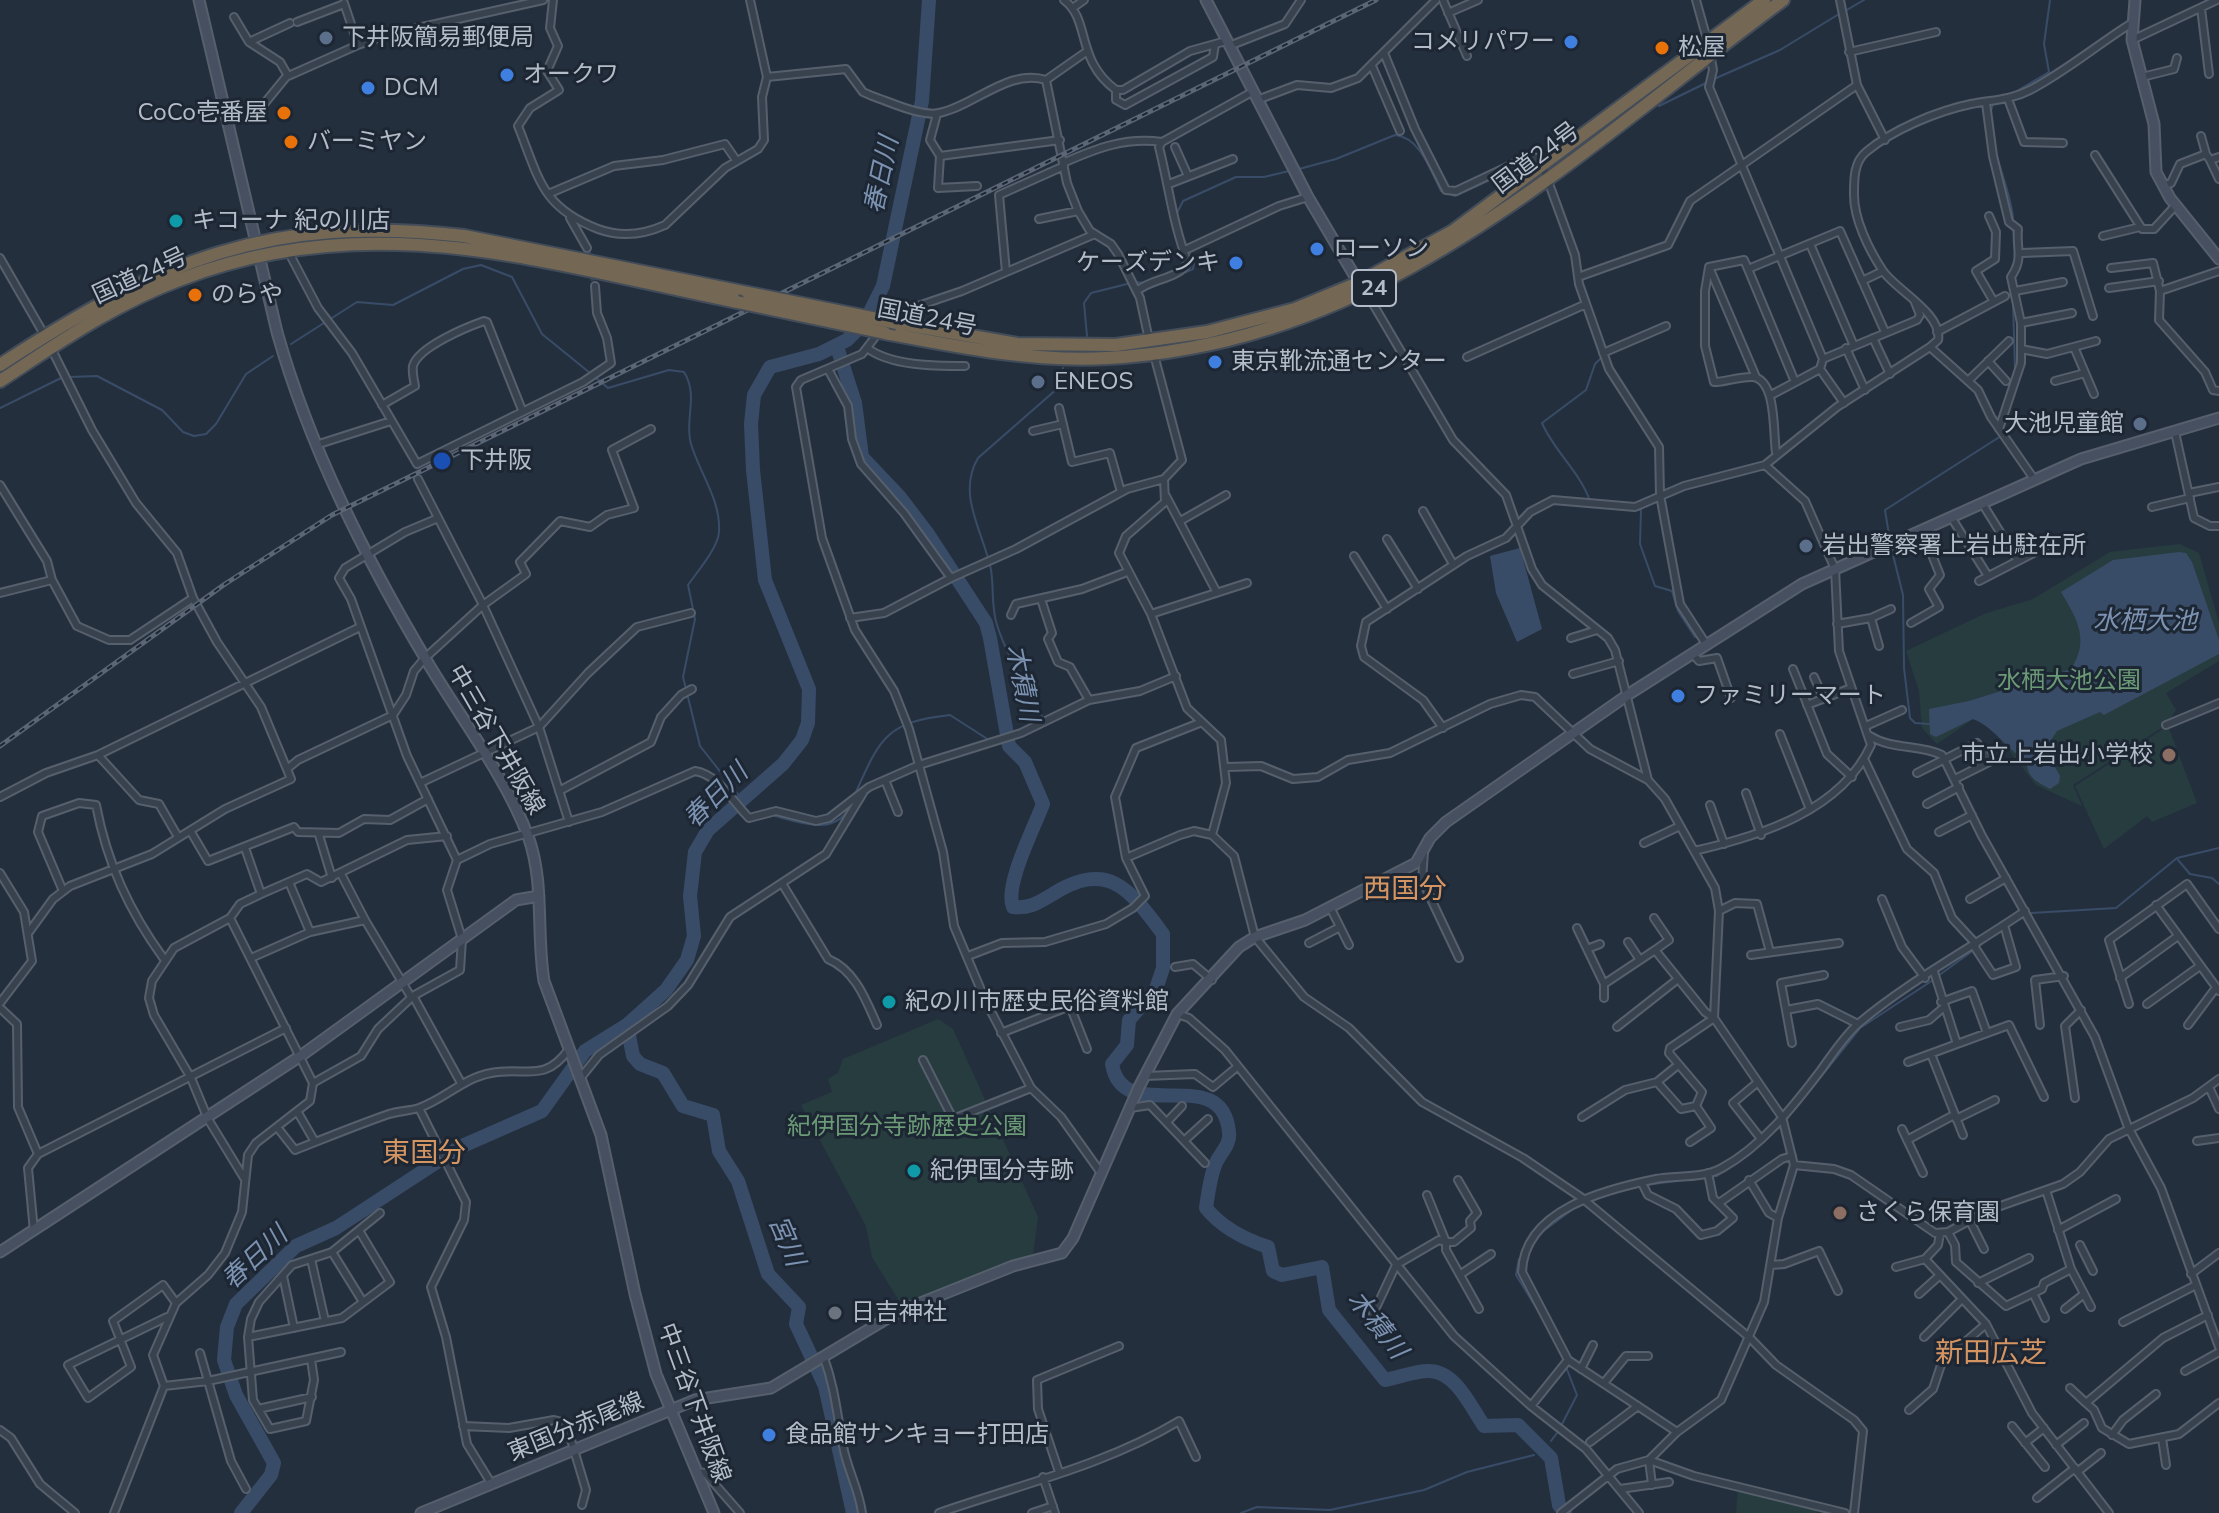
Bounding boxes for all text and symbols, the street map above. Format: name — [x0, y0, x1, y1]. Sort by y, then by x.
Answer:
place label: 下井阪簡易郵便局 — [342, 24, 534, 52]
place label: コメリパワー — [1411, 28, 1555, 56]
marker: 下井阪簡易郵便局 — [317, 29, 335, 47]
marker: コメリパワー — [1562, 33, 1580, 51]
place label: 松屋 — [1678, 34, 1726, 62]
marker: 松屋 — [1653, 39, 1671, 57]
place label: オークワ — [523, 61, 619, 89]
marker: オークワ — [498, 66, 516, 84]
place label: DCM — [384, 74, 439, 102]
marker: DCM — [359, 79, 377, 97]
place label: CoCo壱番屋 — [137, 99, 268, 127]
marker: CoCo壱番屋 — [275, 104, 293, 122]
street label: 国道24号 — [1487, 116, 1585, 200]
place label: バーミヤン — [307, 128, 427, 156]
marker: バーミヤン — [282, 133, 300, 151]
water label: 春日川 — [859, 134, 905, 216]
place label: キコーナ 紀の川店 — [192, 207, 390, 235]
marker: キコーナ 紀の川店 — [167, 212, 185, 230]
place label: ローソン — [1333, 235, 1429, 263]
marker: ローソン — [1308, 240, 1326, 258]
street label: 国道24号 — [88, 242, 192, 310]
place label: ケーズデンキ — [1076, 249, 1220, 277]
marker: ケーズデンキ — [1227, 254, 1245, 272]
road number: 24 — [1352, 270, 1396, 306]
place label: のらや — [211, 281, 283, 309]
marker: のらや — [186, 286, 204, 304]
street label: 国道24号 — [875, 294, 979, 342]
place label: 東京靴流通センター — [1231, 348, 1447, 376]
marker: 東京靴流通センター — [1206, 353, 1224, 371]
place label: ENEOS — [1054, 368, 1134, 396]
marker: ENEOS — [1029, 373, 1047, 391]
place label: 大池児童館 — [2004, 410, 2124, 438]
marker: 大池児童館 — [2131, 415, 2149, 433]
place label: 下井阪 — [460, 447, 532, 475]
marker: 下井阪 — [431, 450, 453, 472]
place label: 岩出警察署上岩出駐在所 — [1822, 532, 2086, 560]
marker: 岩出警察署上岩出駐在所 — [1797, 537, 1815, 555]
water label: 水栖大池 — [2093, 605, 2197, 637]
water label: 木積川 — [999, 642, 1045, 724]
street label: 中三谷下井阪線 — [442, 660, 550, 820]
park label: 水栖大池公園 — [1997, 667, 2141, 695]
place label: ファミリーマート — [1694, 682, 1886, 710]
marker: ファミリーマート — [1669, 687, 1687, 705]
place label: 市立上岩出小学校 — [1961, 741, 2153, 769]
marker: 市立上岩出小学校 — [2160, 746, 2178, 764]
water label: 春日川 — [677, 757, 755, 835]
district label: 西国分 — [1363, 873, 1447, 907]
place label: 紀の川市歴史民俗資料館 — [905, 988, 1169, 1016]
marker: 紀の川市歴史民俗資料館 — [880, 993, 898, 1011]
park label: 紀伊国分寺跡歴史公園 — [787, 1113, 1027, 1141]
district label: 東国分 — [382, 1137, 466, 1171]
place label: 紀伊国分寺跡 — [930, 1157, 1074, 1185]
marker: 紀伊国分寺跡 — [905, 1162, 923, 1180]
place label: さくら保育園 — [1856, 1199, 2000, 1227]
marker: さくら保育園 — [1831, 1204, 1849, 1222]
water label: 宮川 — [761, 1211, 811, 1271]
water label: 春日川 — [216, 1220, 294, 1296]
water label: 木積川 — [1341, 1285, 1413, 1365]
place label: 日吉神社 — [851, 1299, 947, 1327]
marker: 日吉神社 — [826, 1304, 844, 1322]
street label: 中三谷下井阪線 — [652, 1319, 736, 1487]
district label: 新田広芝 — [1935, 1337, 2047, 1371]
street label: 東国分赤尾線 — [504, 1387, 648, 1467]
place label: 食品館サンキョー打田店 — [785, 1421, 1049, 1449]
marker: 食品館サンキョー打田店 — [760, 1426, 778, 1444]

